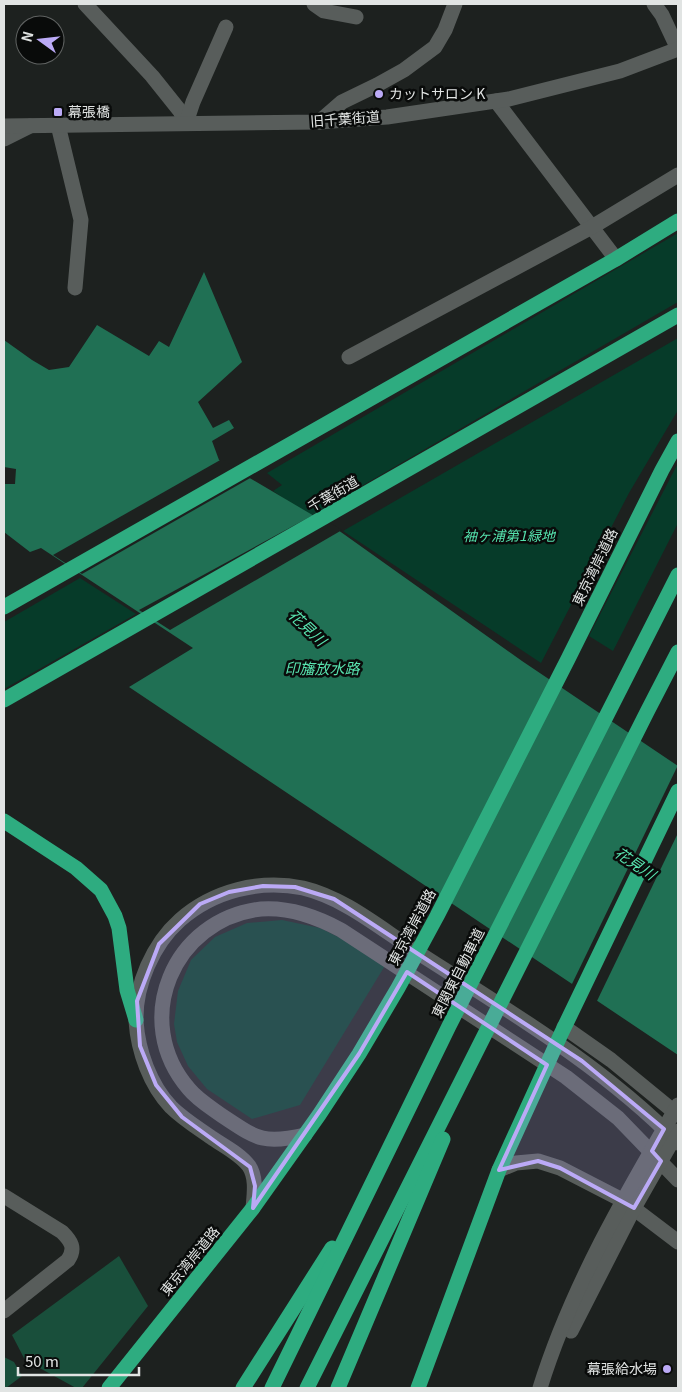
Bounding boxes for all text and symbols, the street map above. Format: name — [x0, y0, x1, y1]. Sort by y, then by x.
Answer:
north arrow — [15, 15, 65, 65]
text: N — [15, 29, 37, 44]
place label: カットサロン K — [389, 83, 485, 103]
marker: カットサロン K — [373, 88, 385, 100]
place label: 幕張橋 — [68, 101, 110, 121]
marker: 幕張橋 — [52, 106, 64, 118]
street label: 旧千葉街道 — [309, 106, 381, 130]
street label: 千葉街道 — [303, 470, 362, 516]
street label: 東京湾岸道路 — [567, 524, 622, 609]
park label: 袖ヶ浦第1緑地 — [463, 525, 557, 545]
water label: 花見川 — [284, 604, 333, 651]
water label: 印旛放水路 — [284, 657, 361, 678]
water label: 花見川 — [611, 841, 662, 885]
street label: 東京湾岸道路 — [383, 885, 440, 968]
street label: 東関東自動車道 — [426, 924, 488, 1021]
street label: 東京湾岸道路 — [155, 1221, 223, 1299]
scale bar — [18, 1344, 139, 1376]
text: 50 m — [25, 1350, 59, 1371]
place label: 幕張給水場 — [587, 1358, 657, 1378]
marker: 幕張給水場 — [661, 1363, 673, 1375]

